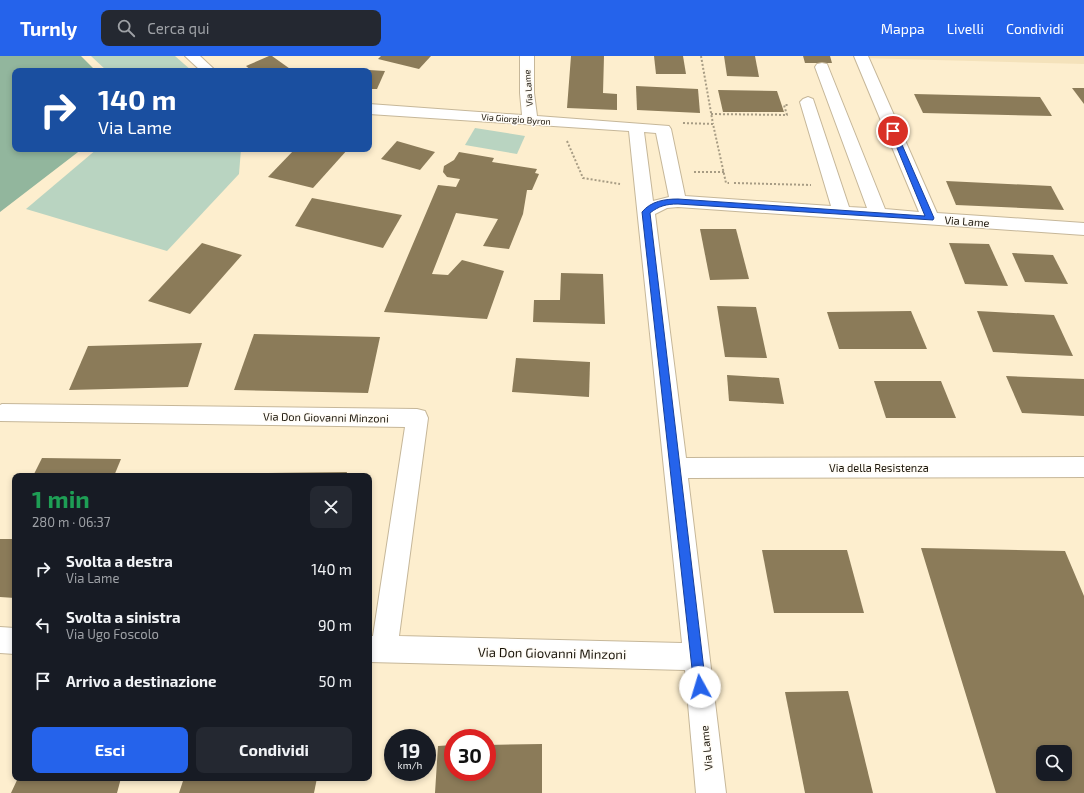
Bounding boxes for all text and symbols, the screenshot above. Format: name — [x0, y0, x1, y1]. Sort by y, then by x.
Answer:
search box — [101, 10, 381, 46]
text: Turnly — [20, 17, 77, 40]
icon: search — [115, 17, 137, 39]
text: Cerca qui — [147, 19, 209, 37]
text: Mappa — [881, 20, 925, 37]
text: Livelli — [947, 20, 984, 37]
text: Condividi — [1006, 20, 1064, 37]
street label: Via Lame — [521, 69, 535, 107]
text: 140 m — [98, 82, 176, 116]
icon: right — [32, 84, 84, 136]
street label: Via Giorgio Byron — [481, 111, 551, 127]
pin — [876, 114, 910, 148]
text: Via Lame — [98, 116, 172, 138]
icon: arrive — [882, 120, 904, 142]
street label: Via Lame — [944, 213, 990, 229]
street label: Via Don Giovanni Minzoni — [263, 409, 389, 425]
street label: Via della Resistenza — [829, 461, 929, 474]
text: 1 min — [32, 484, 90, 513]
button: close — [310, 486, 352, 528]
text: 280 m · 06:37 — [32, 514, 110, 530]
text: Svolta a destra — [66, 552, 173, 570]
icon: right — [32, 558, 54, 580]
text: 140 m — [311, 560, 352, 578]
text: Via Lame — [66, 570, 119, 586]
text: Svolta a sinistra — [66, 608, 181, 626]
icon: left — [32, 614, 54, 636]
text: 90 m — [318, 616, 352, 634]
text: Via Ugo Foscolo — [66, 626, 159, 642]
street label: Via Don Giovanni Minzoni — [478, 644, 626, 662]
position arrow — [679, 666, 721, 708]
icon: arrive — [32, 670, 54, 692]
text: Arrivo a destinazione — [66, 672, 217, 690]
text: 50 m — [318, 672, 352, 690]
street label: Via Lame — [697, 725, 715, 771]
button: Esci — [32, 727, 188, 773]
button: Condividi — [196, 727, 352, 773]
speed limit sign: 30 — [444, 729, 496, 781]
text: 19 — [400, 738, 420, 762]
map controls — [1036, 745, 1072, 781]
button: search — [1036, 745, 1072, 781]
text: km/h — [398, 759, 422, 771]

